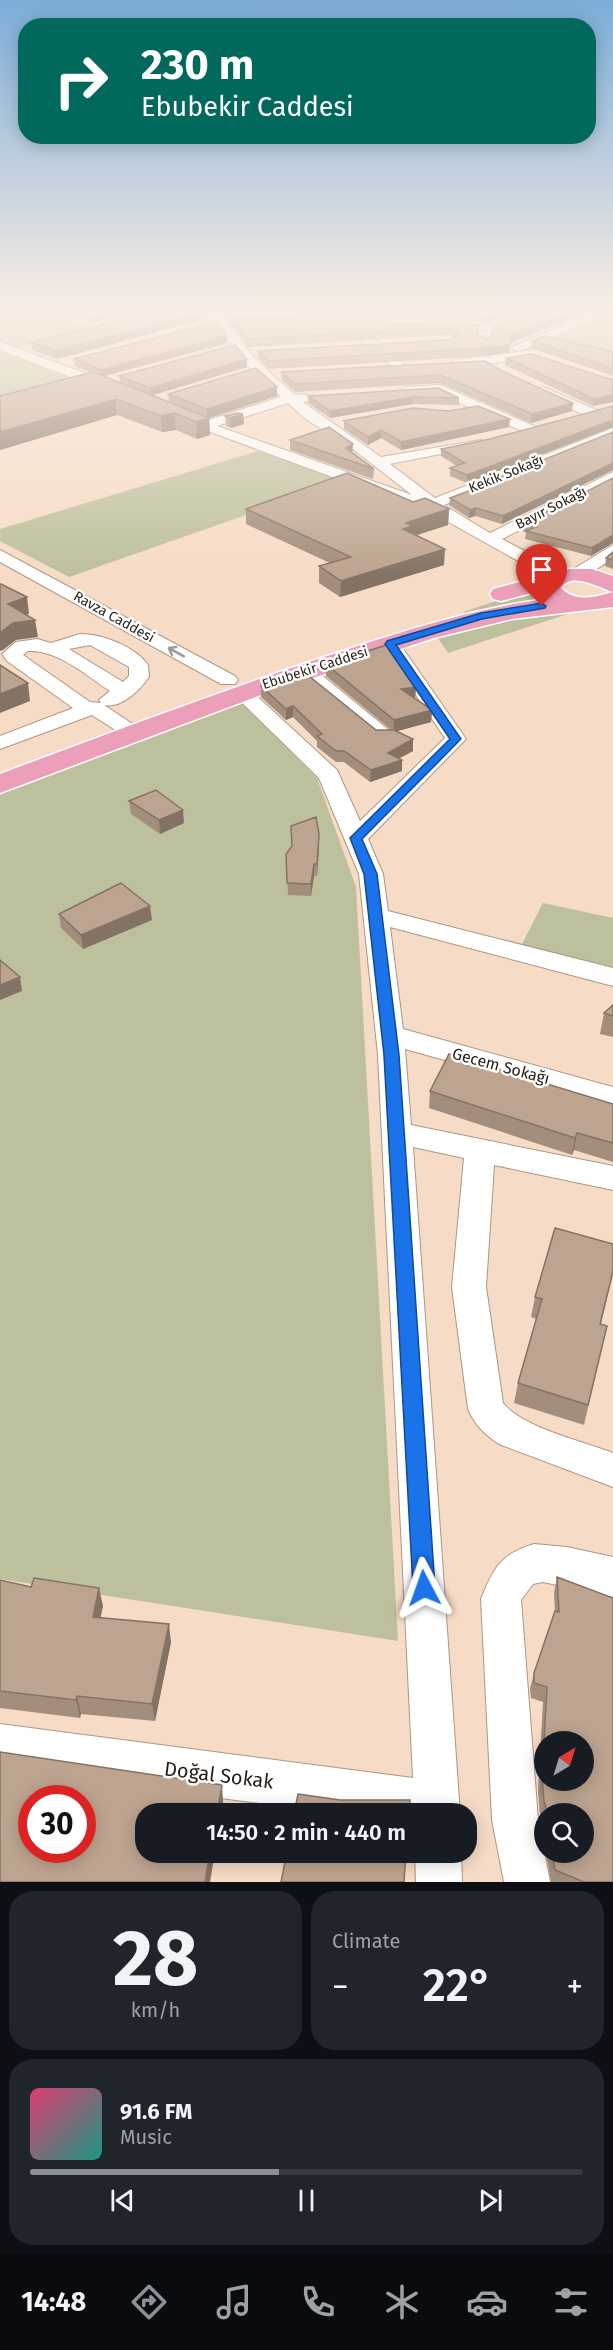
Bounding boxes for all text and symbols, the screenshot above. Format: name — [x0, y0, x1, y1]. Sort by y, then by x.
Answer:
text: 230 m — [141, 40, 254, 90]
icon: right — [42, 42, 120, 120]
text: Ebubekir Caddesi — [141, 91, 354, 123]
street label: Kekik Sokağı — [466, 451, 546, 497]
street label: Bayır Sokağı — [513, 483, 589, 533]
pin — [516, 544, 567, 606]
icon: arrive — [525, 553, 558, 586]
street label: Ravza Caddesi — [71, 588, 157, 646]
street label: Ebubekir Caddesi — [260, 643, 370, 693]
one-way arrow — [168, 646, 186, 657]
street label: Gecem Sokağı — [450, 1044, 552, 1088]
position arrow — [392, 1556, 456, 1620]
north arrow — [534, 1731, 594, 1791]
map controls — [534, 1731, 594, 1863]
street label: Doğal Sokak — [163, 1756, 276, 1794]
speed limit sign: 30 — [18, 1785, 96, 1863]
button: search — [534, 1803, 594, 1863]
text: 14:50 · 2 min · 440 m — [206, 1819, 406, 1846]
text: 28 — [113, 1912, 198, 2006]
text: Climate — [332, 1929, 400, 1953]
text: 22° — [423, 1959, 492, 2013]
text: − — [332, 1967, 349, 2007]
text: + — [567, 1967, 583, 2007]
text: km/h — [131, 1998, 180, 2022]
text: 91.6 FM — [120, 2098, 192, 2125]
text: Music — [120, 2125, 172, 2149]
icon: previous — [106, 2184, 139, 2217]
icon: pause — [290, 2184, 323, 2217]
icon: next — [474, 2184, 507, 2217]
icon: directions — [128, 2281, 170, 2323]
icon: music — [213, 2281, 255, 2323]
icon: phone — [297, 2281, 339, 2323]
icon: climate — [381, 2281, 423, 2323]
icon: car — [466, 2281, 508, 2323]
icon: filters — [550, 2281, 592, 2323]
text: 14:48 — [21, 2286, 86, 2318]

